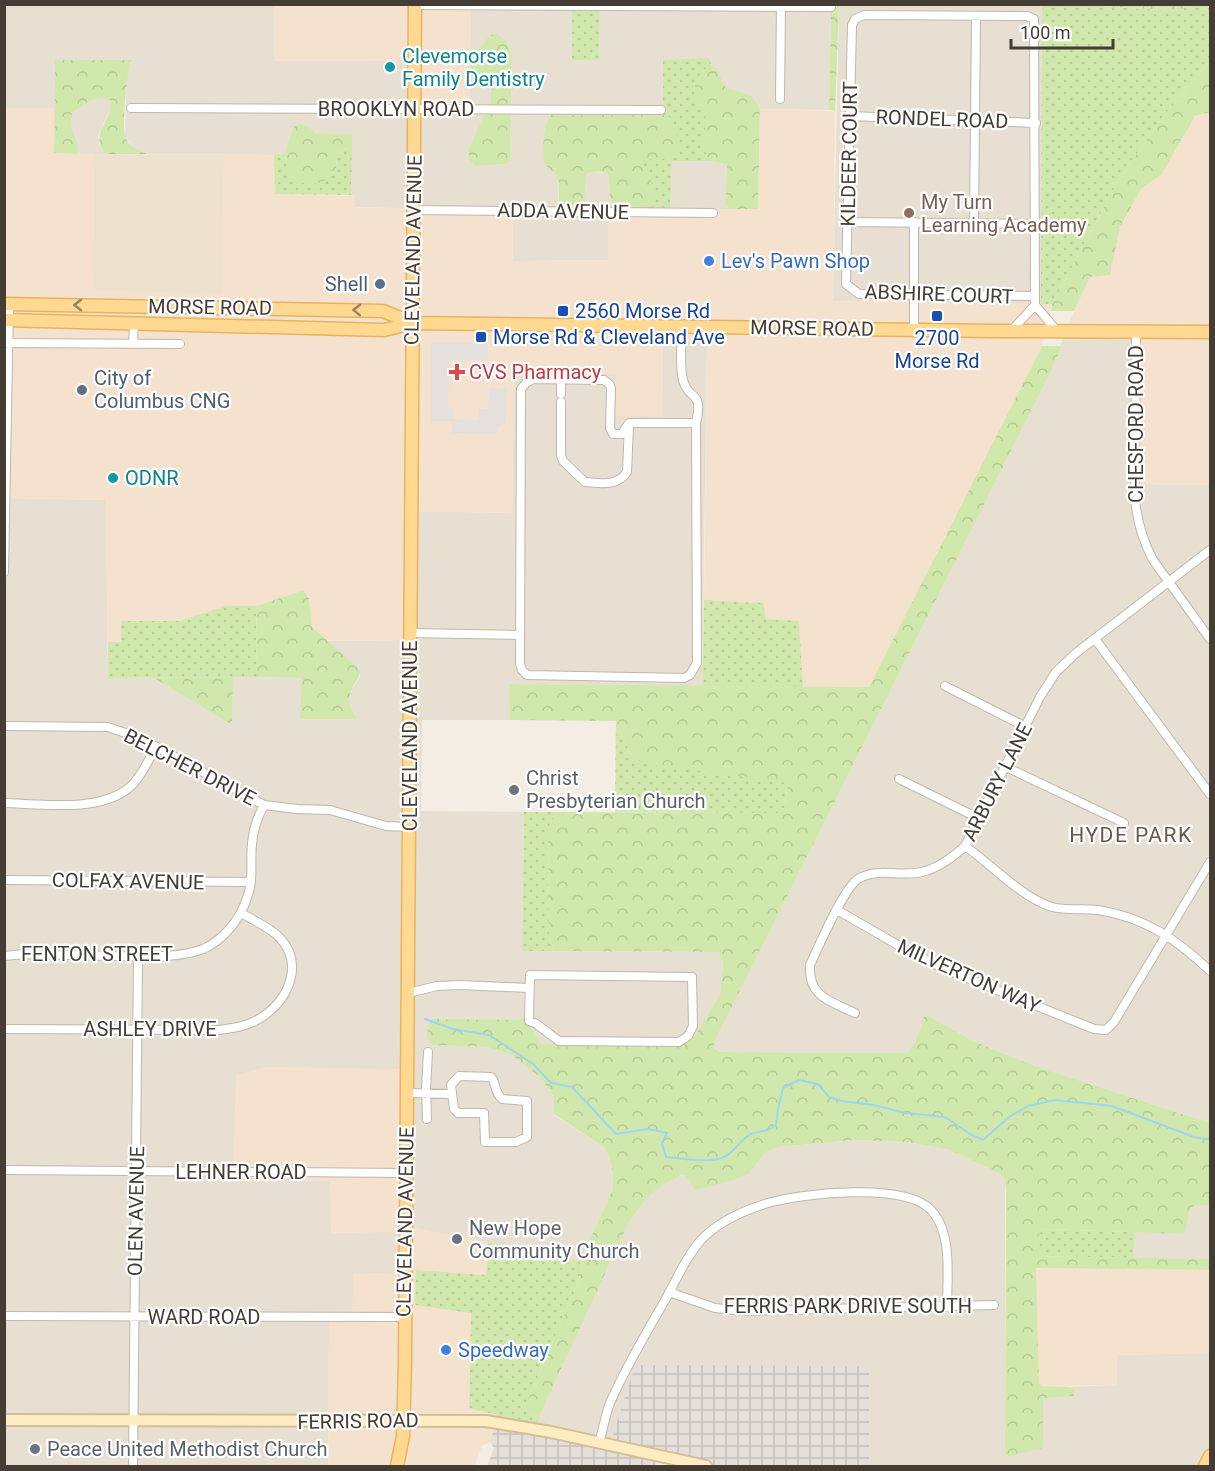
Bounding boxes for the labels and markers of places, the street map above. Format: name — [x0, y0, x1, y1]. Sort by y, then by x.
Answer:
place label: Clevemorse Family Dentistry — [402, 44, 545, 91]
marker: Clevemorse Family Dentistry — [383, 60, 397, 74]
place label: My Turn Learning Academy — [921, 190, 1087, 237]
marker: My Turn Learning Academy — [902, 206, 916, 220]
place label: Lev's Pawn Shop — [721, 249, 870, 273]
marker: Lev's Pawn Shop — [702, 254, 716, 268]
place label: Shell — [325, 272, 368, 296]
marker: Shell — [373, 277, 387, 291]
place label: 2560 Morse Rd — [575, 299, 710, 323]
marker: 2560 Morse Rd — [556, 304, 570, 318]
marker: 2700 Morse Rd — [930, 309, 944, 323]
place label: Morse Rd & Cleveland Ave — [493, 325, 725, 349]
place label: 2700 Morse Rd — [894, 326, 980, 373]
marker: Morse Rd & Cleveland Ave — [474, 330, 488, 344]
place label: CVS Pharmacy — [469, 360, 602, 384]
marker: CVS Pharmacy — [450, 365, 464, 379]
place label: City of Columbus CNG — [94, 366, 230, 413]
marker: City of Columbus CNG — [75, 383, 89, 397]
place label: ODNR — [125, 466, 178, 490]
marker: ODNR — [106, 471, 120, 485]
place label: Christ Presbyterian Church — [526, 766, 706, 813]
marker: Christ Presbyterian Church — [507, 783, 521, 797]
place label: New Hope Community Church — [469, 1216, 640, 1263]
marker: New Hope Community Church — [450, 1232, 464, 1246]
place label: Speedway — [458, 1338, 549, 1362]
marker: Speedway — [439, 1343, 453, 1357]
place label: Peace United Methodist Church — [47, 1437, 327, 1461]
marker: Peace United Methodist Church — [28, 1442, 42, 1456]

